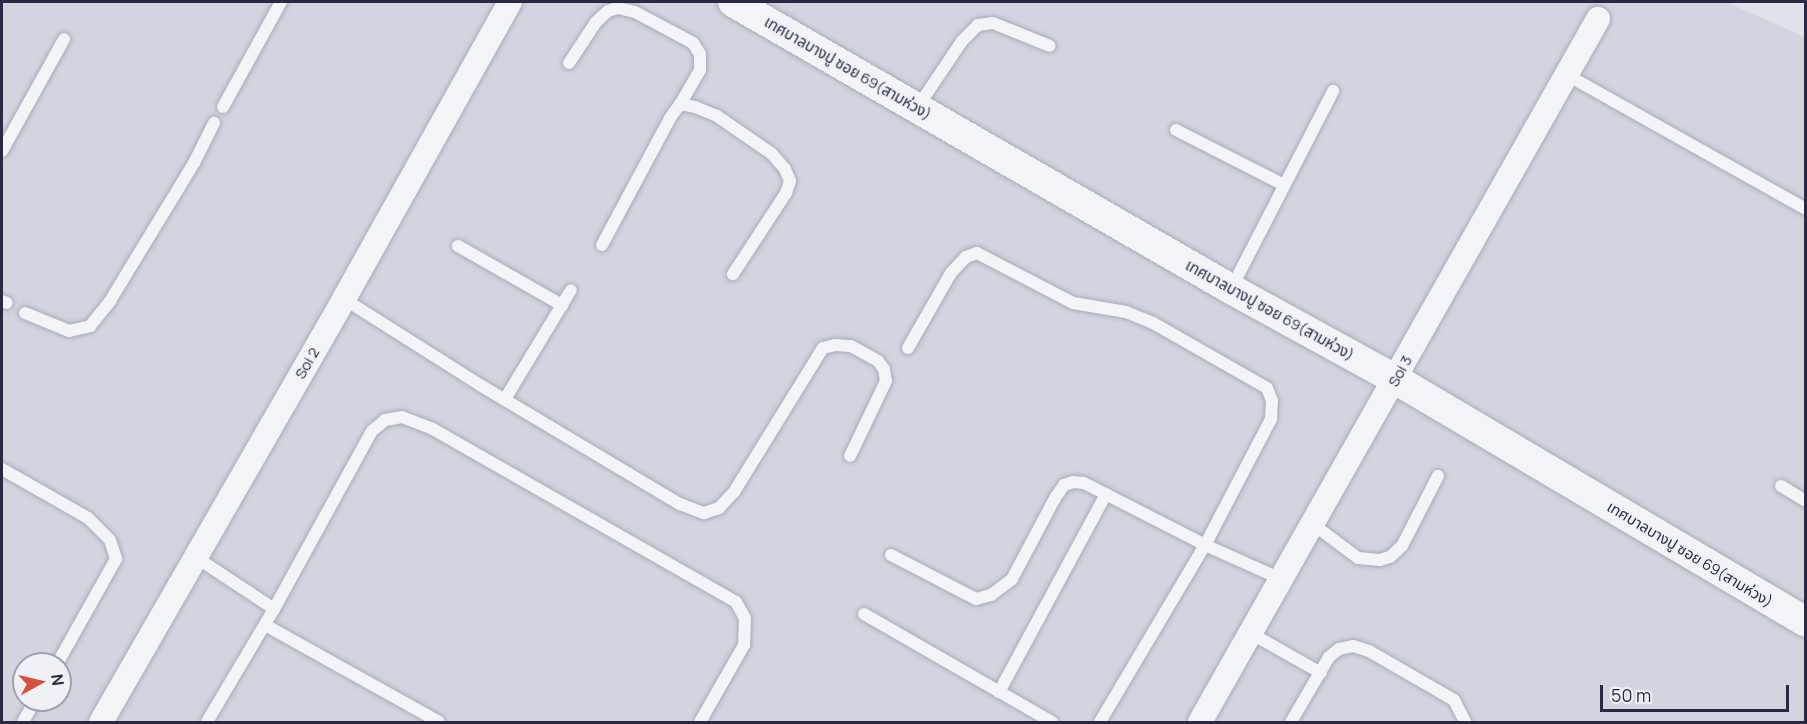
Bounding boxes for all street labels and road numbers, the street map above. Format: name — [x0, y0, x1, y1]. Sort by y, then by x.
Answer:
street label: เทศบาลบางปู ซอย 69(สามห่วง) — [761, 13, 935, 123]
street label: เทศบาลบางปู ซอย 69(สามห่วง) — [1182, 256, 1358, 364]
street label: Soi 2 — [291, 344, 323, 382]
street label: Soi 3 — [1384, 352, 1416, 390]
street label: เทศบาลบางปู ซอย 69(สามห่วง) — [1604, 497, 1776, 611]

